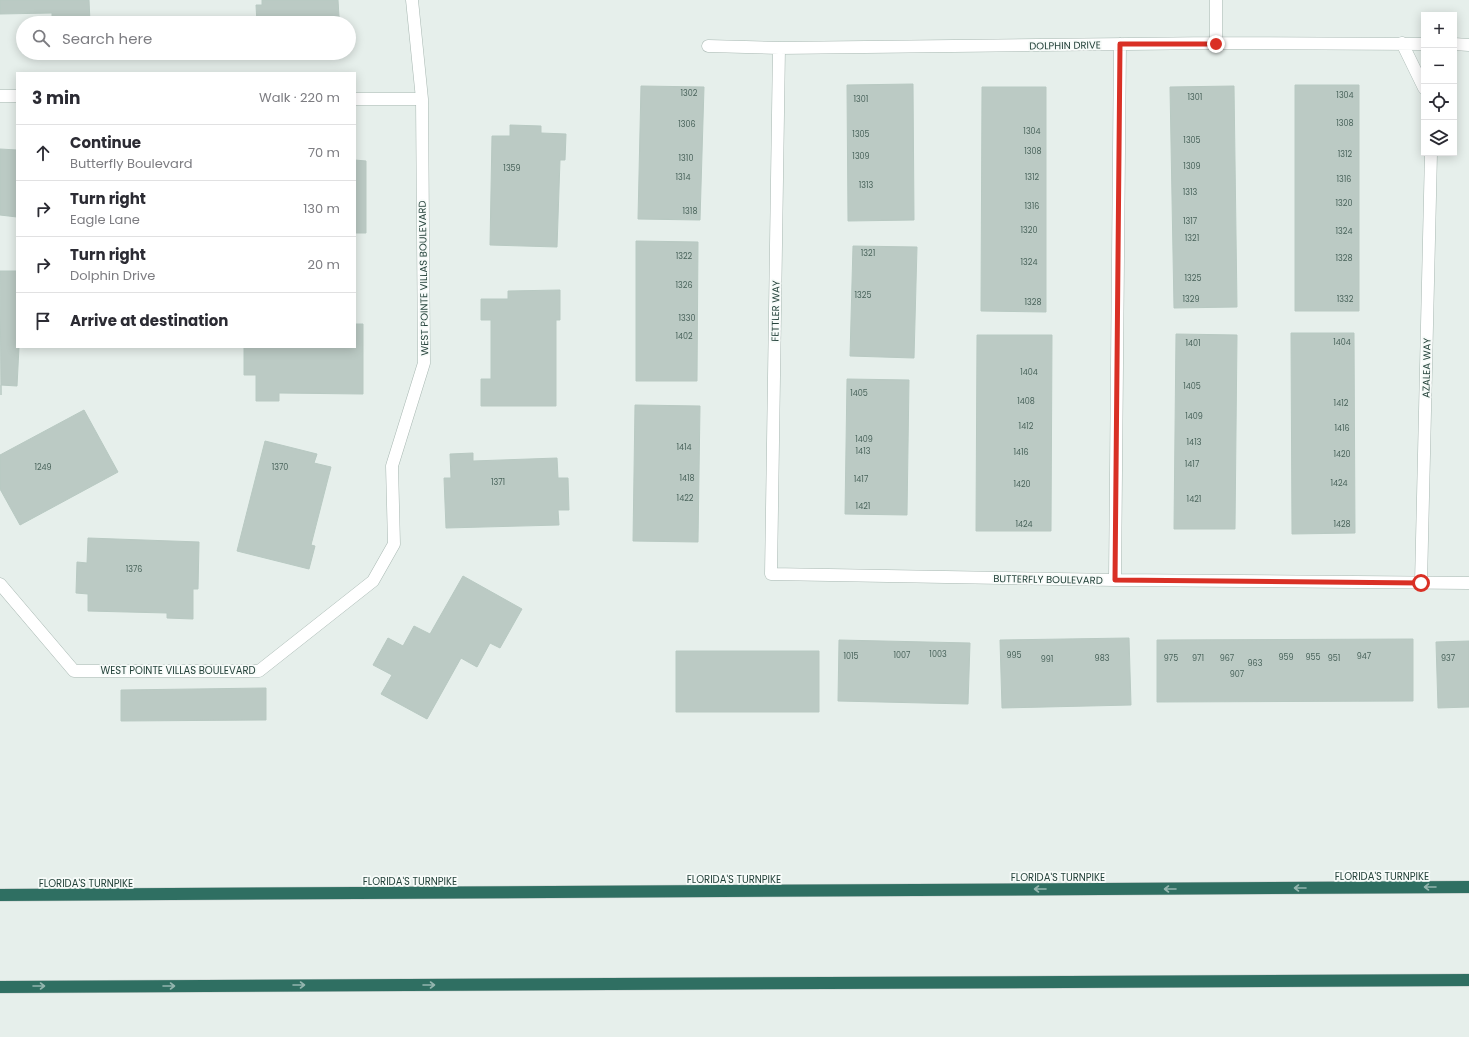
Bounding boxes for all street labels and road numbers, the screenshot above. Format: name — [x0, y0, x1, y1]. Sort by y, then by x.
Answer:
street label: DOLPHIN DRIVE — [1029, 37, 1101, 54]
street label: WEST POINTE VILLAS BOULEVARD — [415, 200, 432, 356]
street label: FETTLER WAY — [767, 280, 784, 342]
street label: AZALEA WAY — [1418, 338, 1435, 398]
street label: BUTTERFLY BOULEVARD — [993, 571, 1103, 588]
street label: WEST POINTE VILLAS BOULEVARD — [100, 663, 256, 678]
street label: FLORIDA'S TURNPIKE — [1335, 869, 1429, 884]
street label: FLORIDA'S TURNPIKE — [1011, 870, 1105, 885]
street label: FLORIDA'S TURNPIKE — [687, 872, 781, 887]
street label: FLORIDA'S TURNPIKE — [363, 874, 457, 889]
street label: FLORIDA'S TURNPIKE — [39, 876, 133, 891]

